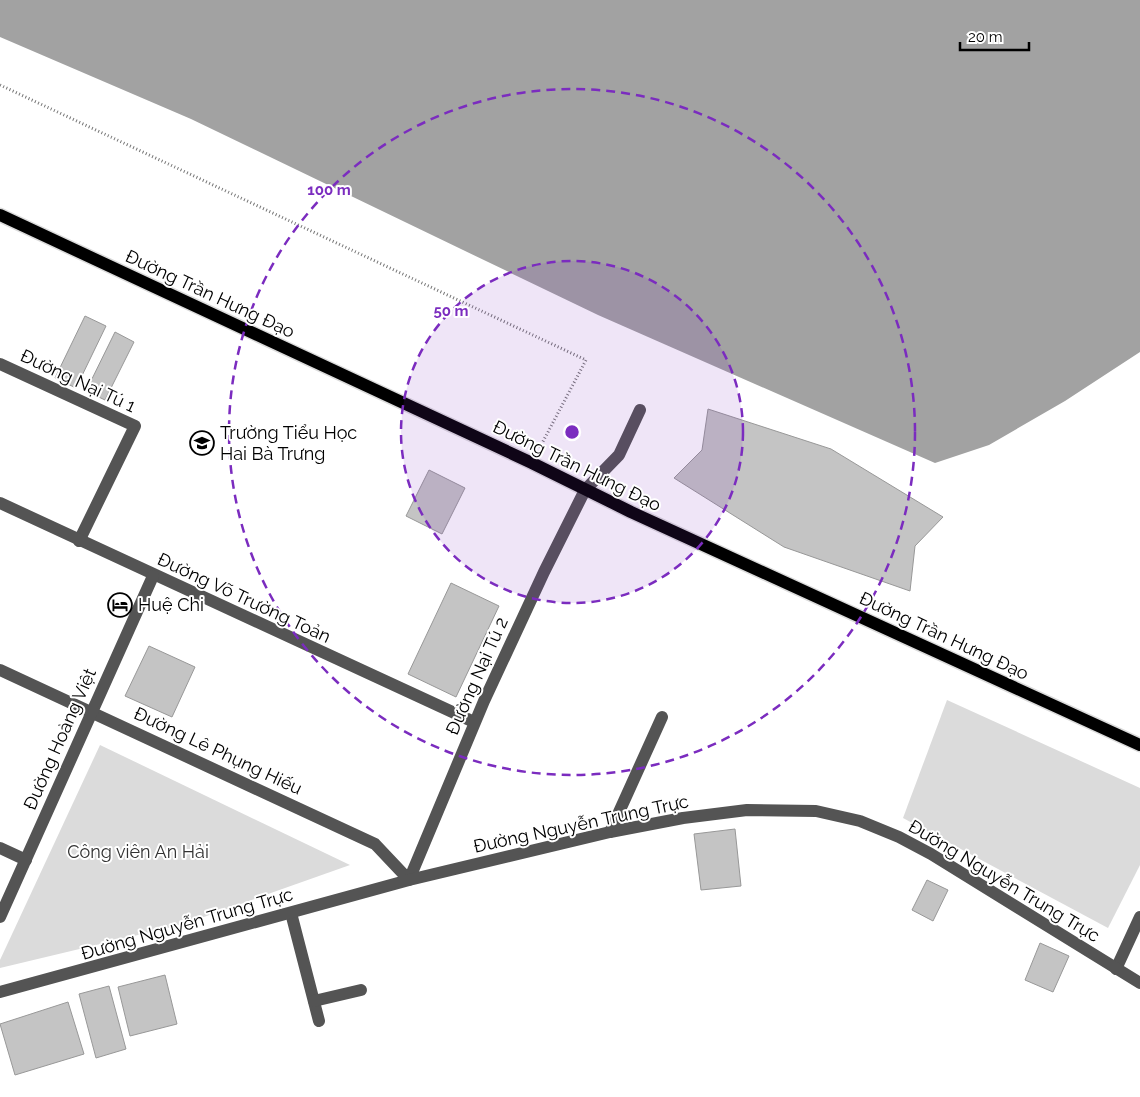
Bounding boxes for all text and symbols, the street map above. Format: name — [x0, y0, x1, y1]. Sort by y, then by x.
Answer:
scale bar — [960, 20, 1029, 52]
text: 20 m — [968, 28, 1003, 46]
text: 100 m — [307, 181, 351, 199]
street label: Đường Trần Hưng Đạo — [122, 245, 298, 342]
text: 50 m — [433, 302, 469, 320]
street label: Đường Nại Tú 1 — [17, 345, 139, 417]
street label: Đường Trần Hưng Đạo — [490, 416, 665, 516]
place label: Trường Tiểu Học Hai Bà Trưng — [220, 422, 357, 464]
centre of rings — [563, 423, 581, 441]
school or university icon: Trường Tiểu Học Hai Bà Trưng — [189, 430, 215, 456]
street label: Đường Võ Trường Toản — [154, 548, 334, 647]
street label: Đường Trần Hưng Đạo — [856, 587, 1032, 684]
hotel icon: Huệ Chi — [107, 592, 133, 618]
place label: Huệ Chi — [138, 594, 204, 615]
street label: Đường Nại Tú 2 — [441, 614, 512, 738]
street label: Đường Hoàng Việt — [19, 665, 100, 813]
street label: Đường Lê Phụng Hiếu — [131, 702, 306, 799]
street label: Đường Nguyễn Trung Trực — [471, 790, 690, 857]
street label: Đường Nguyễn Trung Trực — [905, 815, 1104, 946]
park label: Công viên An Hải — [67, 841, 209, 862]
street label: Đường Nguyễn Trung Trực — [79, 883, 295, 964]

